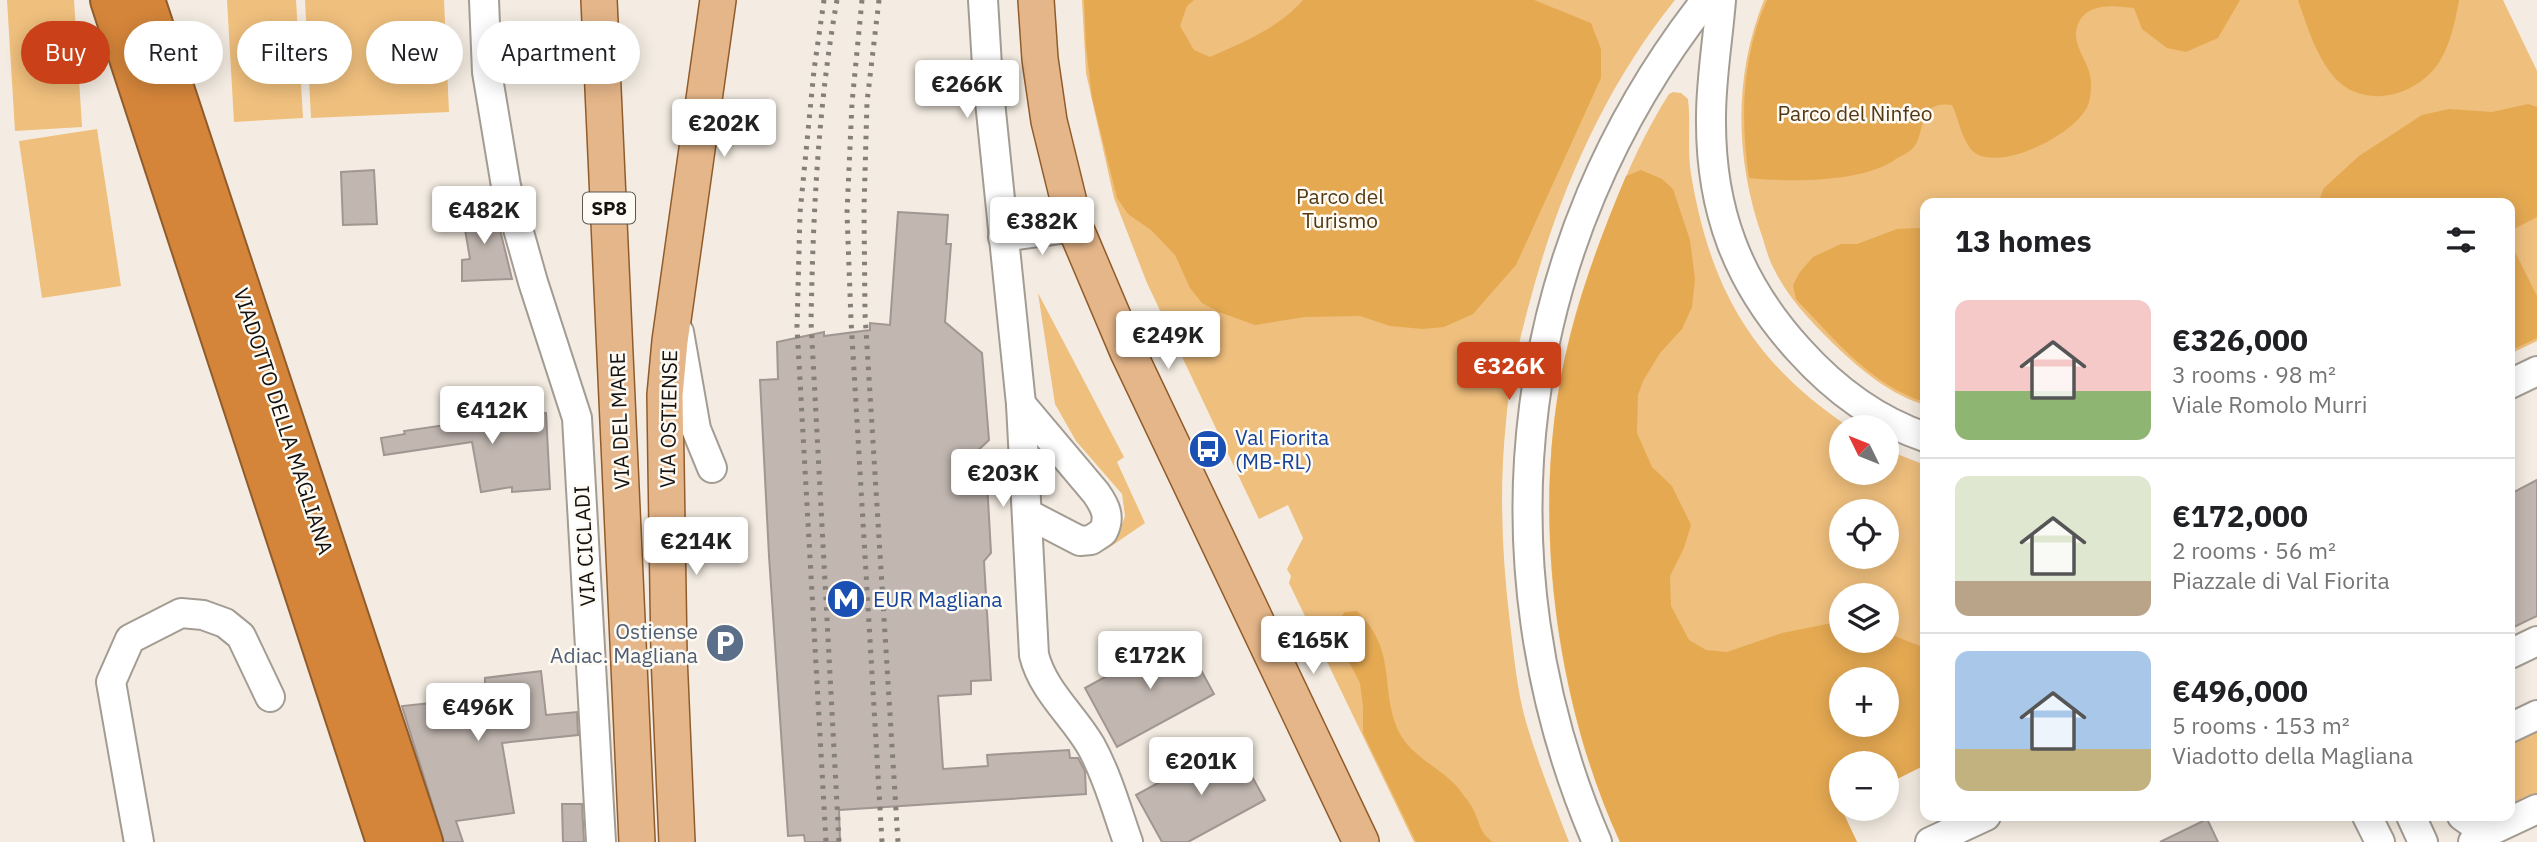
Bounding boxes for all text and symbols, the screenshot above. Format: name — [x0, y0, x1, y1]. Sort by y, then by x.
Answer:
chip: Buy — [21, 21, 110, 84]
chip: Rent — [124, 21, 223, 84]
chip: Filters — [237, 21, 352, 84]
chip: New — [366, 21, 463, 84]
chip: Apartment — [477, 21, 640, 84]
pin: €266K — [918, 60, 1016, 120]
text: €266K — [931, 68, 1003, 98]
park label: Parco del Ninfeo — [1778, 99, 1932, 127]
pin: €202K — [675, 100, 773, 159]
text: €202K — [688, 107, 760, 137]
park label: Parco del Turismo — [1296, 182, 1384, 234]
pin: €482K — [435, 187, 533, 246]
road number: SP8 — [583, 192, 635, 224]
text: €482K — [448, 194, 520, 224]
pin: €382K — [993, 198, 1091, 257]
text: €382K — [1006, 205, 1078, 235]
text: 13 homes — [1955, 221, 2092, 260]
icon: filters — [2442, 221, 2480, 259]
street label: VIADOTTO DELLA MAGLIANA — [228, 284, 340, 558]
pin: €249K — [1119, 312, 1217, 371]
text: €249K — [1132, 319, 1204, 349]
text: €326,000 — [2172, 320, 2308, 359]
icon: home — [2011, 328, 2095, 412]
pin: €326K — [1460, 342, 1558, 402]
street label: VIA OSTIENSE — [653, 350, 683, 488]
text: €326K — [1473, 350, 1545, 380]
street label: VIA DEL MARE — [603, 352, 635, 490]
text: 3 rooms · 98 m² — [2172, 359, 2336, 389]
pin: €412K — [443, 386, 541, 446]
text: Viale Romolo Murri — [2172, 389, 2368, 419]
text: €412K — [456, 394, 528, 424]
north arrow — [1829, 415, 1899, 485]
map controls — [1829, 415, 1899, 821]
place label: Val Fiorita (MB-RL) — [1235, 423, 1329, 475]
bus stop icon: Val Fiorita (MB-RL) — [1187, 428, 1229, 470]
pin: €203K — [954, 449, 1052, 509]
text: €203K — [967, 457, 1039, 487]
street label: VIA CICLADI — [567, 485, 601, 607]
text: €172,000 — [2172, 496, 2308, 535]
button: locate — [1829, 499, 1899, 569]
icon: home — [2011, 504, 2095, 588]
pin: €214K — [647, 518, 745, 577]
text: €214K — [660, 525, 732, 555]
text: 2 rooms · 56 m² — [2172, 535, 2336, 565]
text: Piazzale di Val Fiorita — [2172, 565, 2390, 595]
metro station icon: EUR Magliana — [825, 578, 867, 620]
button: layers — [1829, 583, 1899, 653]
place label: EUR Magliana — [873, 585, 1003, 613]
pin: €165K — [1264, 616, 1362, 676]
place label: Ostiense Adiac. Magliana — [550, 617, 698, 669]
parking icon: Ostiense Adiac. Magliana — [704, 622, 746, 664]
text: €165K — [1277, 624, 1349, 654]
pin: €172K — [1101, 632, 1199, 691]
text: €172K — [1114, 639, 1186, 669]
button: + — [1829, 667, 1899, 737]
text: €496,000 — [2172, 671, 2308, 710]
icon: home — [2011, 679, 2095, 763]
pin: €496K — [429, 684, 527, 743]
text: €496K — [442, 691, 514, 721]
text: 5 rooms · 153 m² — [2172, 710, 2350, 740]
pin: €201K — [1152, 738, 1250, 797]
text: Viadotto della Magliana — [2172, 740, 2413, 770]
text: €201K — [1165, 745, 1237, 775]
button: − — [1829, 751, 1899, 821]

